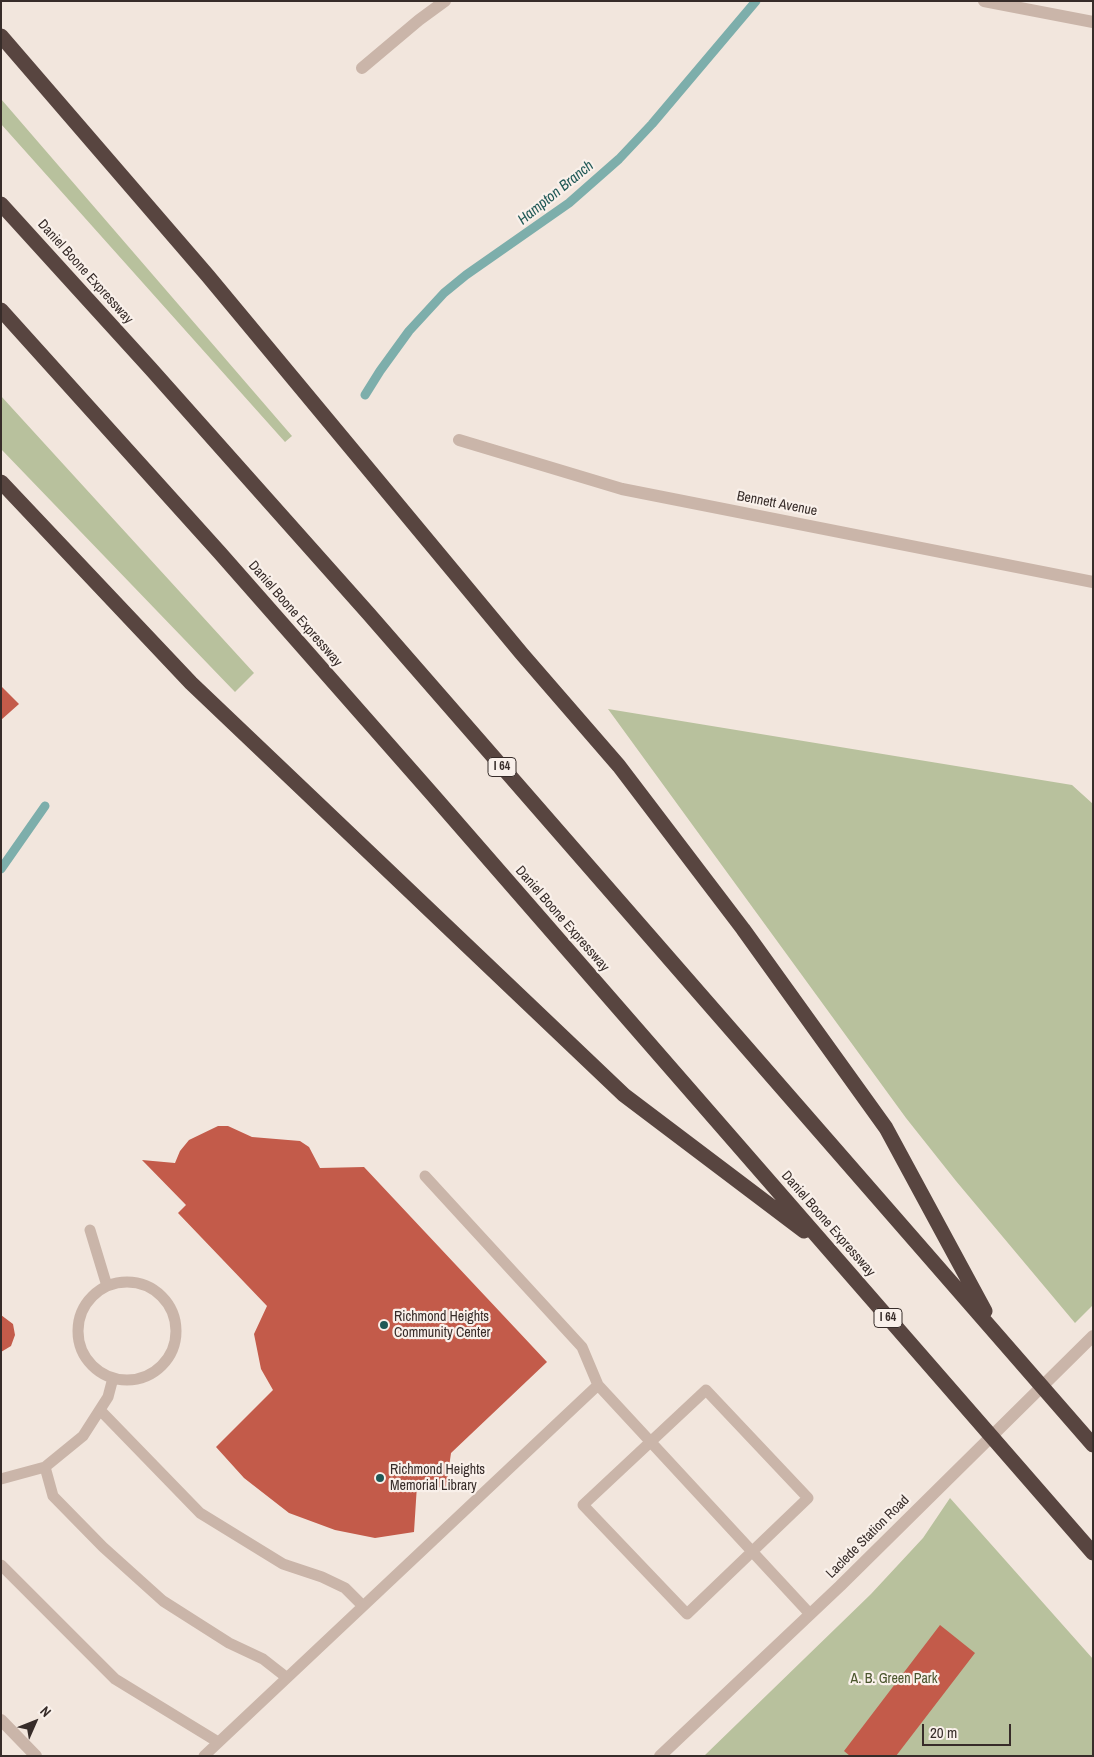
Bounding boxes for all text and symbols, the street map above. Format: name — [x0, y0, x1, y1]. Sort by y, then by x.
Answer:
water label: Hampton Branch — [514, 157, 598, 229]
street label: Daniel Boone Expressway — [34, 216, 136, 328]
street label: Bennett Avenue — [735, 488, 819, 520]
street label: Daniel Boone Expressway — [244, 558, 346, 670]
road number: I 64 — [488, 758, 516, 776]
street label: Daniel Boone Expressway — [511, 863, 613, 975]
street label: Daniel Boone Expressway — [777, 1168, 879, 1280]
place label: Richmond Heights Community Center — [394, 1309, 490, 1341]
road number: I 64 — [874, 1309, 902, 1328]
marker: Richmond Heights Community Center — [378, 1319, 390, 1331]
place label: Richmond Heights Memorial Library — [390, 1462, 485, 1494]
marker: Richmond Heights Memorial Library — [374, 1472, 386, 1484]
street label: Laclede Station Road — [823, 1492, 913, 1582]
park label: A. B. Green Park — [851, 1671, 937, 1687]
north arrow — [10, 1697, 60, 1747]
text: N — [36, 1702, 55, 1721]
scale bar — [924, 1714, 1013, 1746]
text: 20 m — [930, 1722, 957, 1743]

